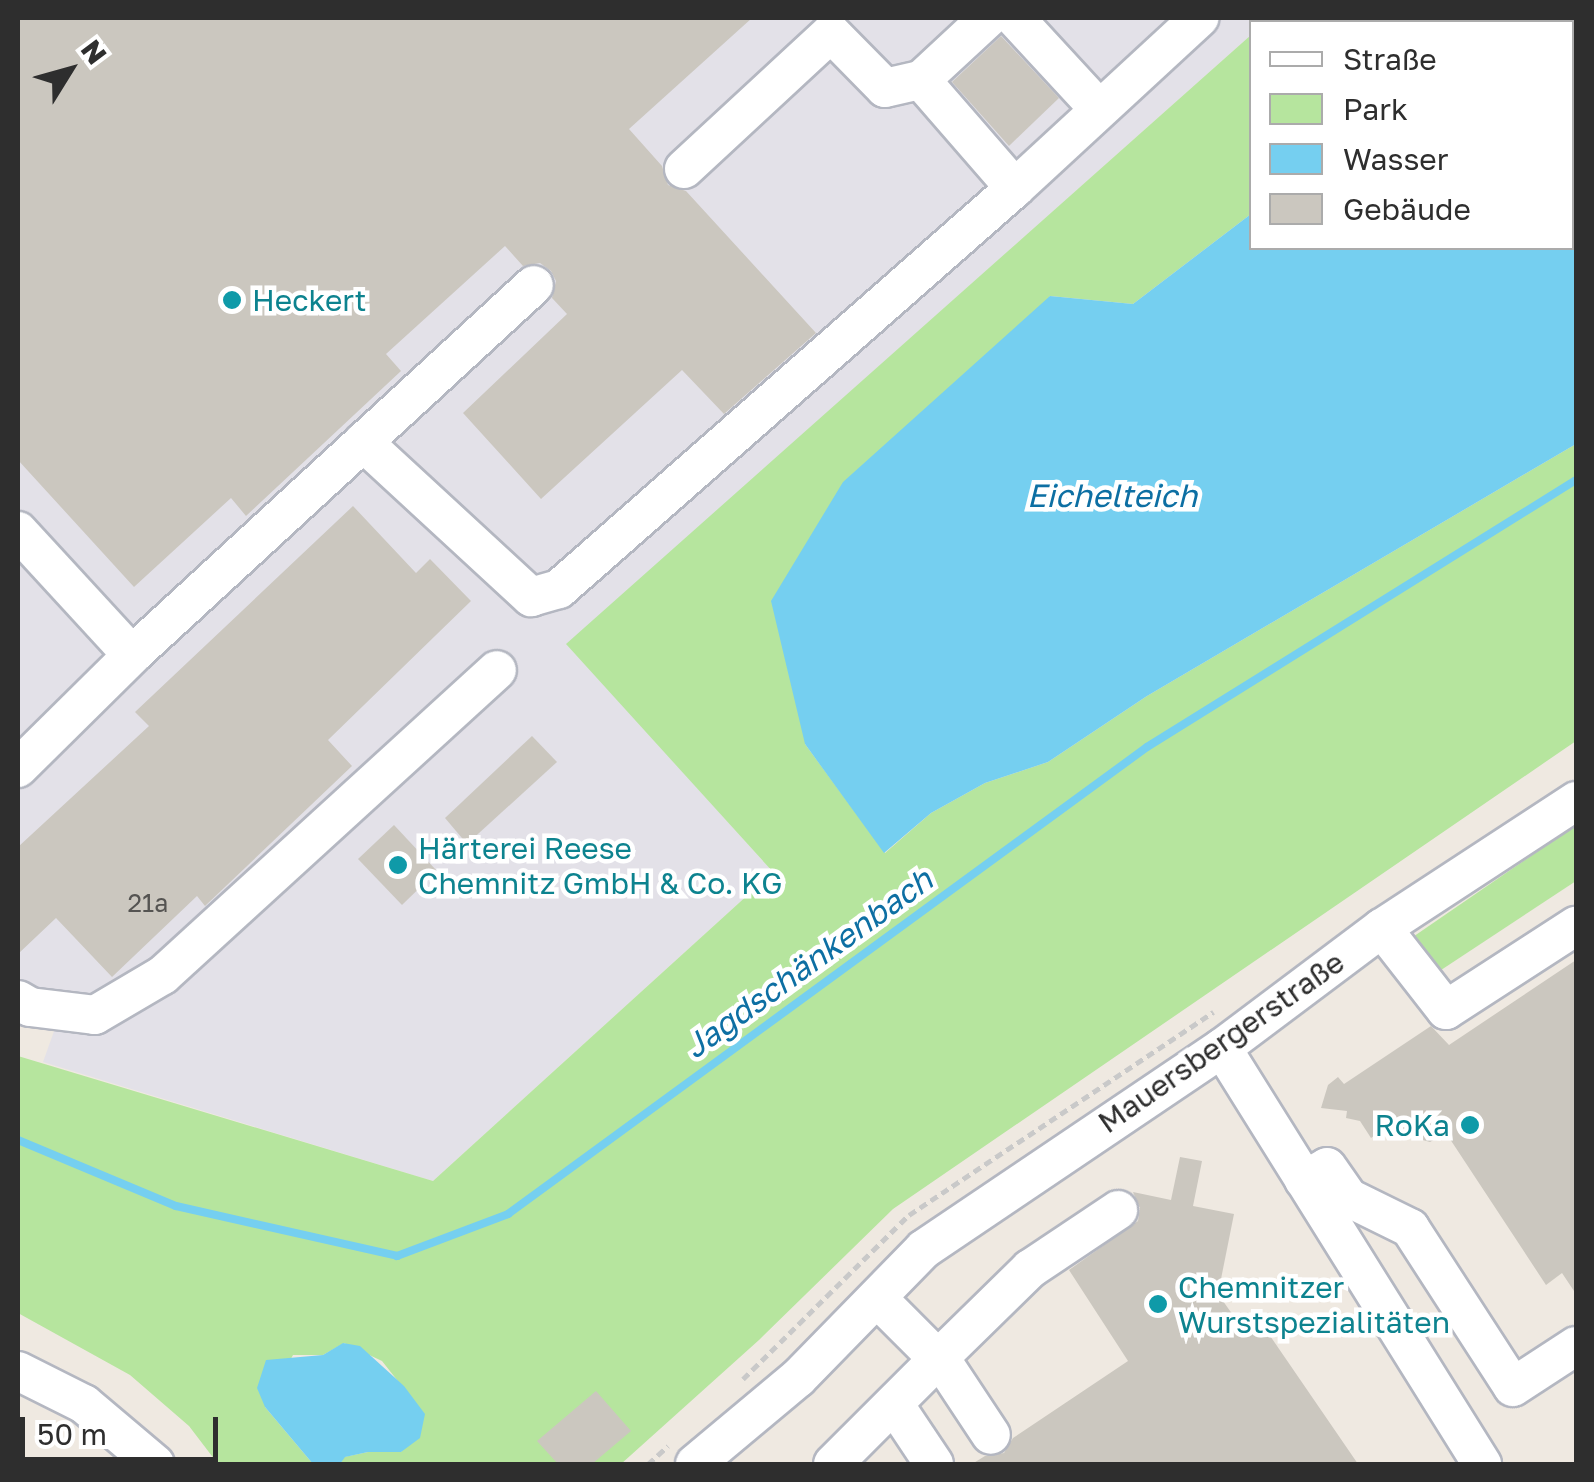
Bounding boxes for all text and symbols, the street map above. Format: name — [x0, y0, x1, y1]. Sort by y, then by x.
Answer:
north arrow — [20, 20, 120, 120]
legend — [1249, 20, 1574, 250]
text: N — [75, 33, 114, 70]
text: Straße — [1343, 41, 1437, 77]
text: Park — [1343, 91, 1408, 127]
text: Wasser — [1343, 141, 1448, 177]
text: Gebäude — [1343, 191, 1471, 227]
place label: Heckert — [252, 282, 367, 318]
marker: Heckert — [221, 289, 243, 311]
water label: Eichelteich — [1027, 476, 1197, 514]
place label: Härterei Reese Chemnitz GmbH & Co. KG — [418, 830, 782, 900]
marker: Härterei Reese Chemnitz GmbH & Co. KG — [387, 854, 409, 876]
water label: Jagdschänkenbach — [676, 860, 940, 1066]
house number: 21a — [128, 888, 168, 918]
street label: Mauersbergerstraße — [1091, 944, 1351, 1140]
place label: RoKa — [1375, 1107, 1450, 1143]
marker: RoKa — [1459, 1114, 1481, 1136]
place label: Chemnitzer Wurstspezialitäten — [1178, 1269, 1450, 1340]
marker: Chemnitzer Wurstspezialitäten — [1147, 1293, 1169, 1315]
scale bar — [25, 1397, 222, 1459]
text: 50 m — [37, 1416, 107, 1452]

